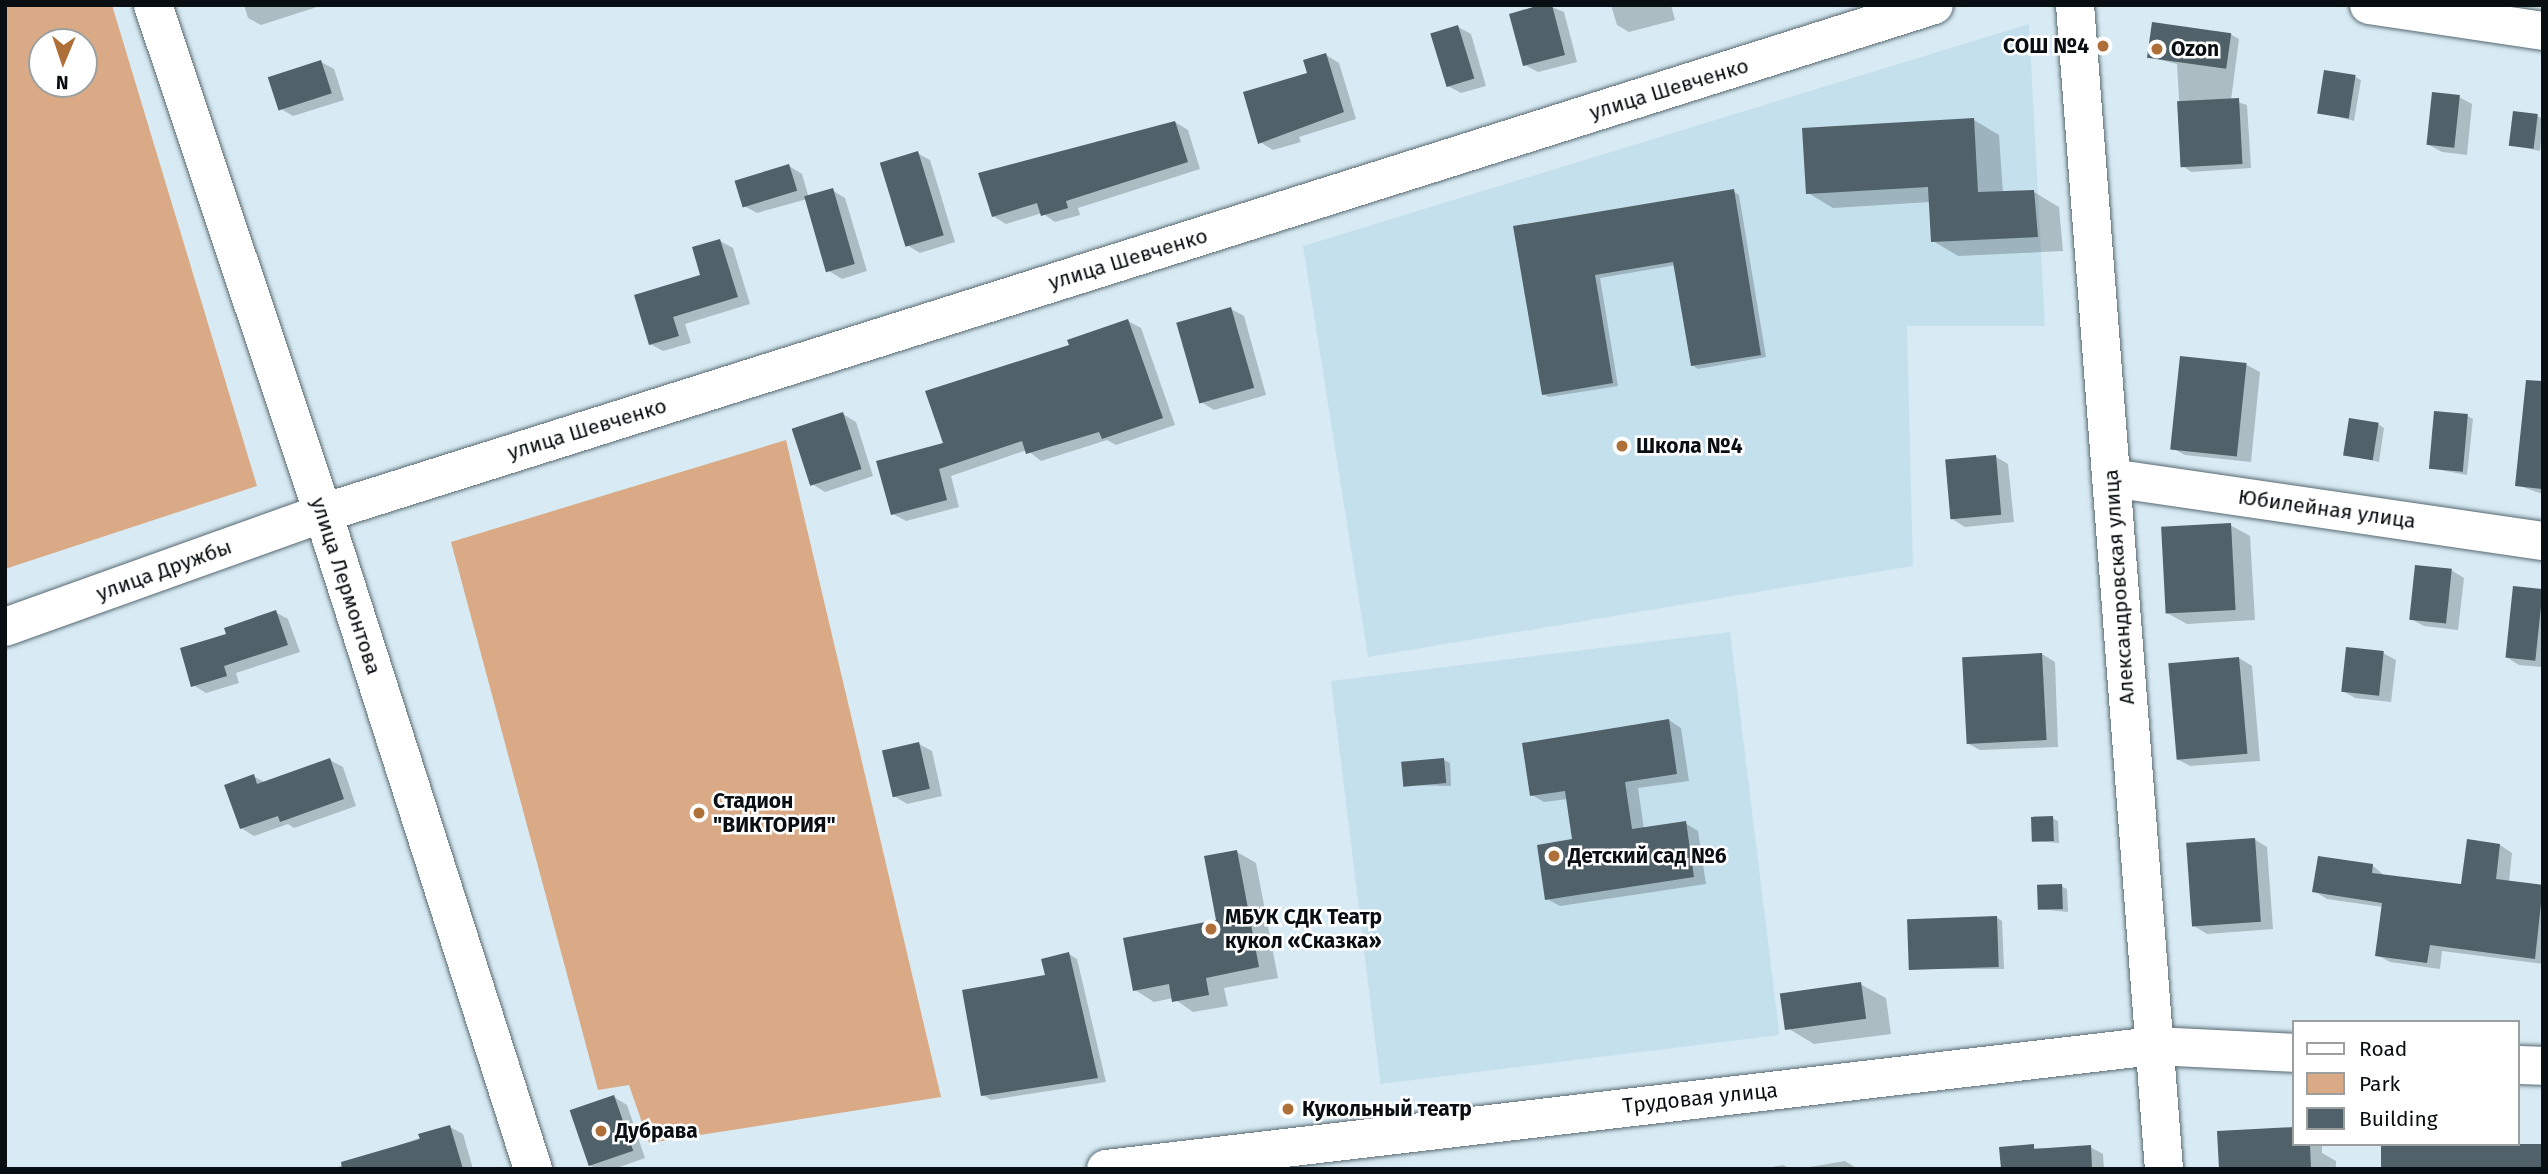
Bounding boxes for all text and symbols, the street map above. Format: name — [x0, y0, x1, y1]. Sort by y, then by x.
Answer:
north arrow — [28, 28, 98, 98]
place label: СОШ №4 — [2003, 33, 2089, 59]
place label: Ozon — [2171, 36, 2219, 62]
marker: СОШ №4 — [2095, 38, 2111, 54]
marker: Ozon — [2149, 41, 2165, 57]
street label: улица Шевченко — [1586, 53, 1752, 125]
text: N — [56, 71, 69, 94]
street label: улица Шевченко — [1045, 223, 1211, 295]
street label: улица Шевченко — [504, 393, 670, 465]
place label: Школа №4 — [1636, 433, 1742, 459]
marker: Школа №4 — [1614, 438, 1630, 454]
street label: Александровская улица — [2098, 468, 2140, 706]
street label: Юбилейная улица — [2236, 484, 2418, 534]
street label: улица Лермонтова — [305, 494, 387, 678]
street label: улица Дружбы — [93, 534, 235, 606]
place label: Стадион "ВИКТОРИЯ" — [713, 788, 836, 838]
marker: Стадион "ВИКТОРИЯ" — [691, 805, 707, 821]
place label: Детский сад №6 — [1568, 843, 1727, 869]
marker: Детский сад №6 — [1546, 848, 1562, 864]
place label: МБУК СДК Театр кукол «Сказка» — [1225, 904, 1382, 954]
marker: МБУК СДК Театр кукол «Сказка» — [1203, 921, 1219, 937]
legend — [2292, 1020, 2520, 1146]
text: Road — [2359, 1036, 2407, 1062]
text: Park — [2359, 1071, 2400, 1097]
street label: Трудовая улица — [1621, 1077, 1779, 1119]
place label: Кукольный театр — [1302, 1096, 1472, 1122]
marker: Кукольный театр — [1280, 1101, 1296, 1117]
text: Building — [2359, 1106, 2438, 1132]
place label: Дубрава — [615, 1118, 698, 1144]
marker: Дубрава — [593, 1123, 609, 1139]

